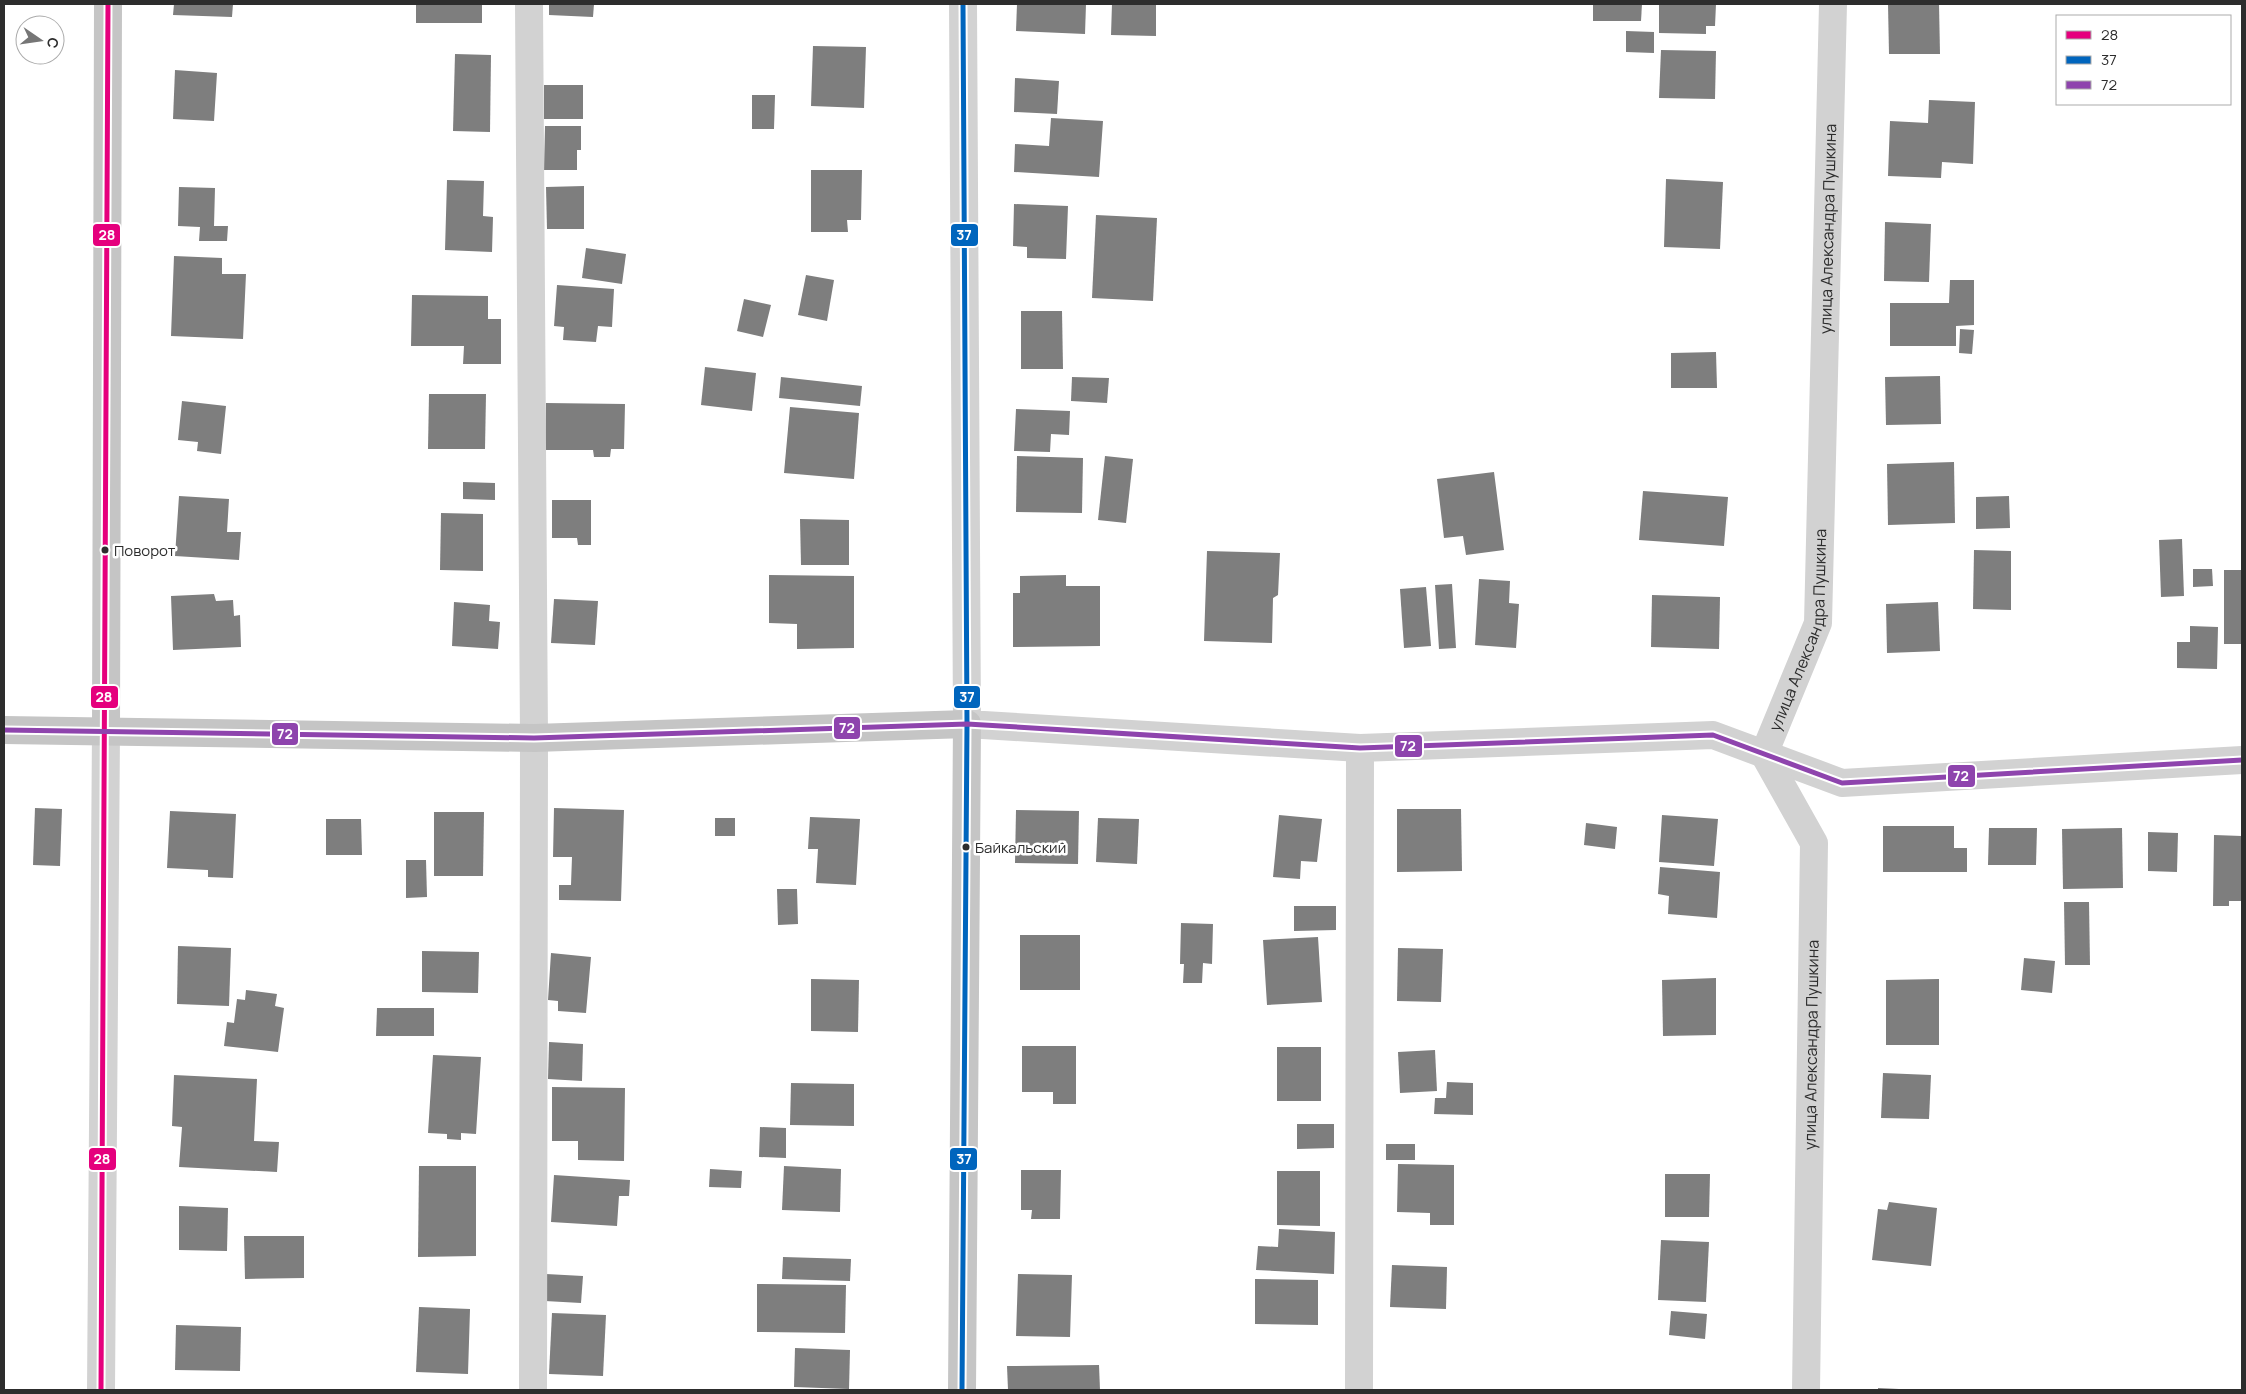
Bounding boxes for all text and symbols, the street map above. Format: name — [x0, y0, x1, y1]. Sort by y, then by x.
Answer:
north arrow — [15, 15, 65, 65]
legend — [2056, 15, 2231, 105]
text: 28 — [2101, 24, 2118, 45]
text: С — [43, 36, 64, 50]
text: 37 — [2101, 49, 2117, 70]
text: 72 — [2101, 74, 2117, 95]
street label: улица Александра Пушкина — [1814, 124, 1841, 334]
line badge: 28 — [92, 223, 121, 247]
line badge: 37 — [950, 223, 979, 247]
text: 28 — [99, 225, 115, 244]
text: 37 — [956, 225, 972, 244]
street label: улица Александра Пушкина — [1764, 528, 1831, 734]
place label: Поворот — [114, 540, 176, 561]
marker: Поворот — [100, 545, 110, 555]
line badge: 28 — [90, 685, 119, 709]
line badge: 37 — [953, 685, 981, 709]
text: 28 — [96, 687, 112, 706]
text: 37 — [959, 687, 975, 706]
line badge: 72 — [833, 716, 861, 740]
text: 72 — [839, 718, 855, 737]
line badge: 72 — [271, 722, 299, 746]
text: 72 — [277, 724, 293, 743]
line badge: 72 — [1394, 734, 1423, 758]
text: 72 — [1400, 736, 1416, 755]
line badge: 72 — [1947, 764, 1976, 788]
text: 72 — [1953, 766, 1969, 785]
place label: Байкальский — [975, 837, 1066, 858]
marker: Байкальский — [961, 842, 971, 852]
street label: улица Александра Пушкина — [1799, 940, 1824, 1150]
line badge: 28 — [88, 1147, 117, 1171]
line badge: 37 — [949, 1147, 978, 1171]
text: 28 — [94, 1149, 110, 1168]
text: 37 — [956, 1149, 972, 1168]

